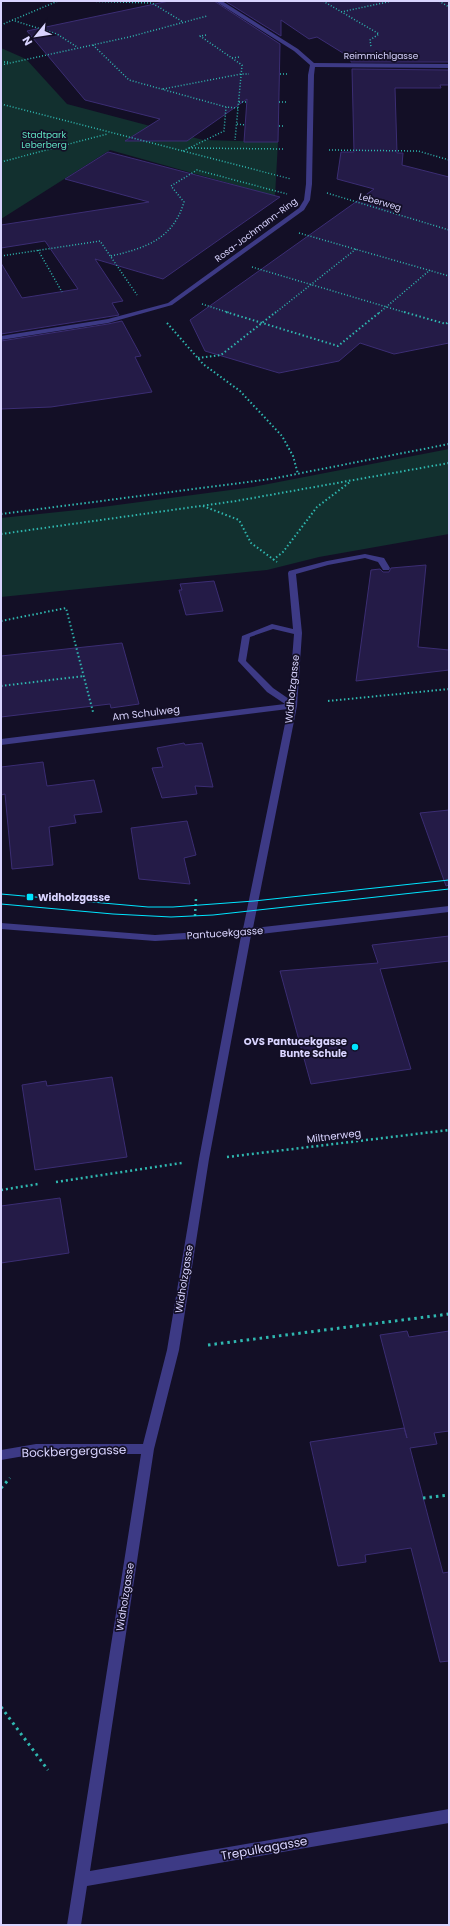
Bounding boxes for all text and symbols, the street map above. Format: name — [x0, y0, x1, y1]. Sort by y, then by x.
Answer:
north arrow — [16, 16, 56, 56]
text: N — [18, 33, 36, 49]
street label: Reimmichlgasse — [344, 50, 419, 62]
park label: Stadtpark Leberberg — [21, 129, 67, 151]
street label: Leberweg — [357, 190, 403, 214]
street label: Rosa-Jochmann-Ring — [212, 195, 300, 265]
street label: Widholzgasse — [281, 654, 303, 724]
street label: Am Schulweg — [111, 701, 181, 725]
place label: Widholzgasse — [38, 890, 110, 905]
marker: Widholzgasse — [25, 892, 35, 902]
street label: Pantucekgasse — [186, 923, 264, 943]
place label: OVS Pantucekgasse Bunte Schule — [244, 1034, 347, 1061]
marker: OVS Pantucekgasse Bunte Schule — [350, 1042, 360, 1052]
street label: Miltnerweg — [306, 1125, 362, 1147]
street label: Widholzgasse — [171, 1244, 197, 1314]
street label: Bockbergergasse — [21, 1441, 127, 1461]
street label: Widholzgasse — [112, 1562, 138, 1632]
street label: Trepulkagasse — [219, 1832, 309, 1864]

